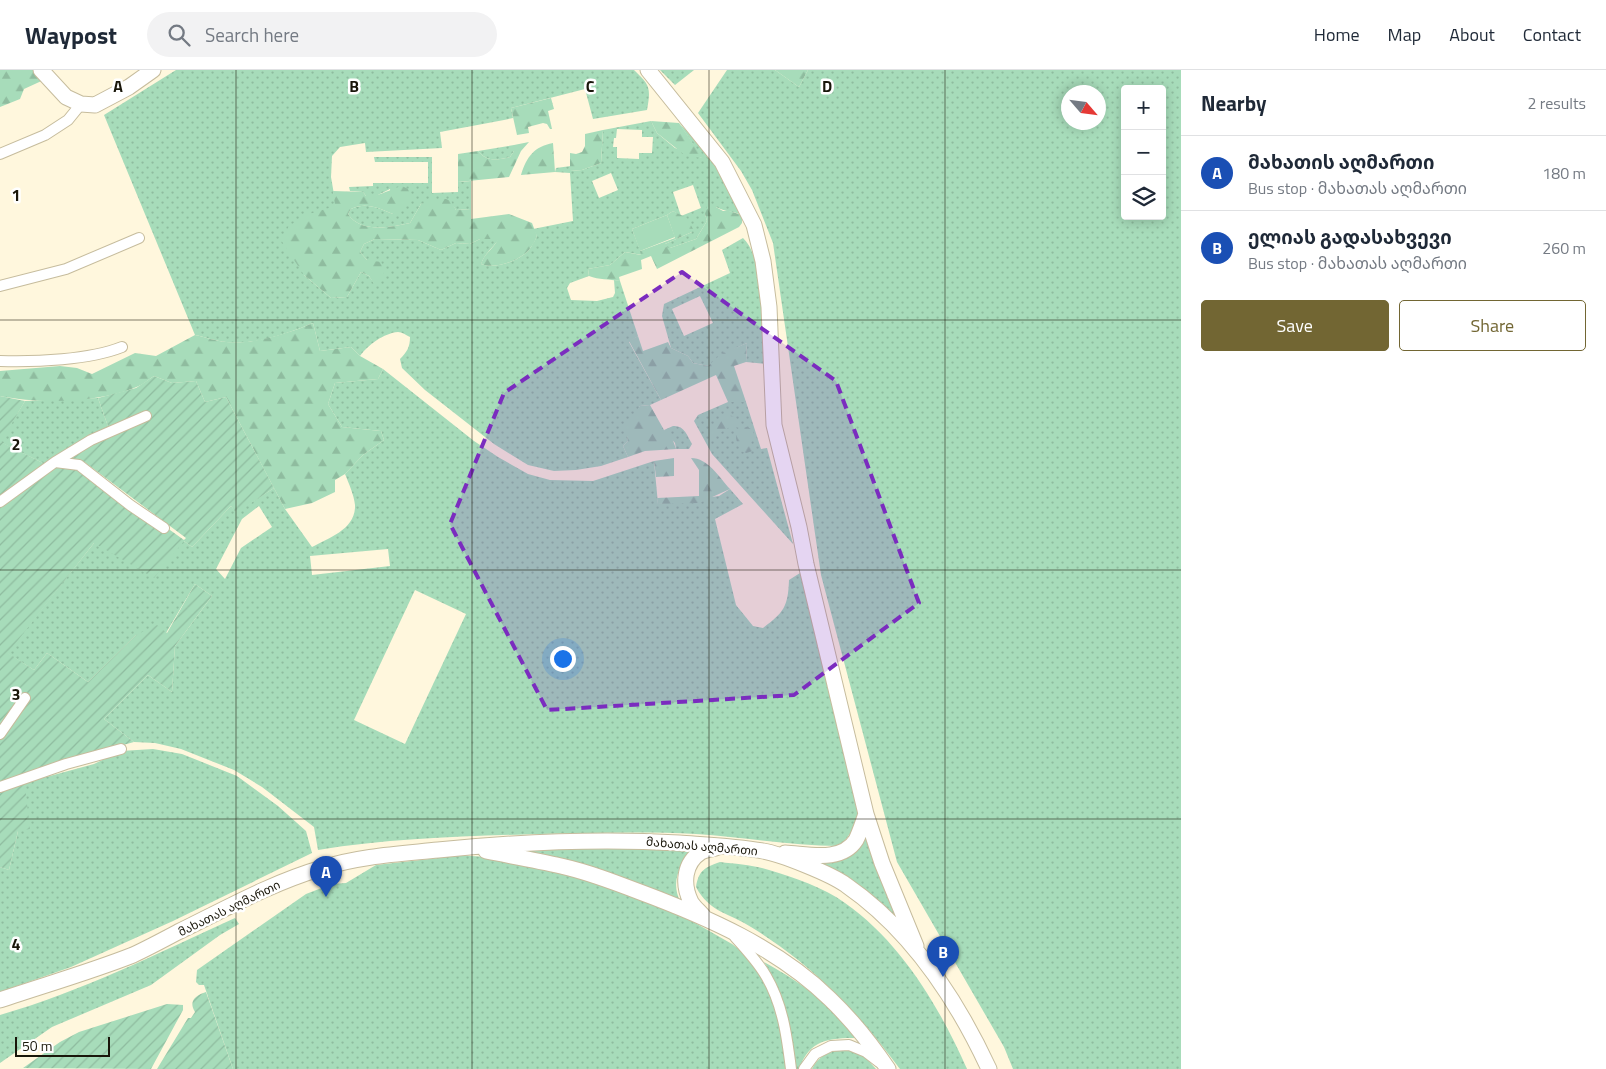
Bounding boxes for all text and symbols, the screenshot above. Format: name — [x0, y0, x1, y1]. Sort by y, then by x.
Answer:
search box — [147, 12, 497, 57]
text: Waypost — [25, 17, 117, 53]
text: Search here — [205, 20, 299, 49]
icon: search — [165, 21, 193, 49]
text: Home — [1314, 21, 1360, 48]
text: Map — [1388, 21, 1421, 48]
text: About — [1449, 21, 1495, 48]
text: Contact — [1523, 21, 1581, 48]
text: A — [113, 74, 123, 98]
text: B — [349, 74, 359, 98]
text: C — [586, 74, 595, 98]
text: D — [822, 74, 832, 98]
north arrow — [1061, 85, 1106, 130]
map controls — [1121, 85, 1166, 220]
button: + — [1121, 85, 1166, 130]
text: Nearby — [1201, 87, 1266, 119]
text: 2 results — [1527, 91, 1586, 115]
button: − — [1121, 130, 1166, 175]
text: მახათის აღმართი — [1248, 147, 1434, 176]
text: A — [1212, 161, 1222, 185]
text: 180 m — [1542, 161, 1586, 185]
button: layers — [1121, 175, 1166, 220]
text: Bus stop · მახათას აღმართი — [1248, 176, 1467, 200]
text: 1 — [12, 183, 20, 207]
text: ელიას გადასახვევი — [1248, 222, 1452, 251]
text: B — [1212, 236, 1222, 260]
text: 260 m — [1542, 236, 1586, 260]
text: Bus stop · მახათას აღმართი — [1248, 251, 1467, 275]
button: Save — [1201, 300, 1389, 351]
button: Share — [1399, 300, 1586, 351]
text: 2 — [12, 432, 20, 456]
your location — [550, 646, 576, 672]
text: 3 — [12, 682, 20, 706]
street label: მახათას აღმართი — [645, 832, 759, 860]
pin: A — [310, 856, 342, 897]
street label: მახათას აღმართი — [175, 875, 284, 941]
text: 4 — [12, 932, 21, 956]
pin: B — [927, 936, 959, 977]
scale bar — [15, 1034, 110, 1057]
text: 50 m — [22, 1035, 52, 1056]

